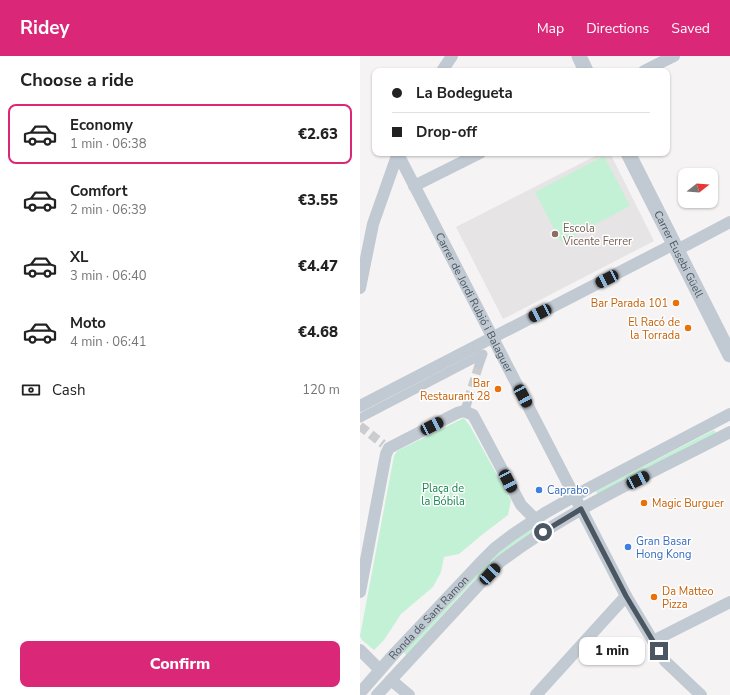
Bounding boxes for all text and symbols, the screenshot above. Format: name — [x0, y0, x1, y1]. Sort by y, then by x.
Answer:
text: Ridey — [20, 15, 69, 41]
text: Map — [537, 19, 564, 38]
text: Directions — [586, 19, 649, 38]
text: Saved — [671, 19, 710, 38]
text: Choose a ride — [20, 68, 134, 92]
text: La Bodegueta — [416, 83, 513, 103]
text: Economy — [70, 115, 133, 135]
icon: car — [22, 116, 58, 152]
text: Drop-off — [416, 122, 477, 142]
text: €2.63 — [298, 124, 338, 144]
text: 1 min · 06:38 — [70, 135, 146, 153]
north arrow — [678, 168, 718, 208]
map controls — [678, 168, 718, 208]
text: Comfort — [70, 181, 127, 201]
icon: car — [22, 182, 58, 218]
text: €3.55 — [298, 190, 338, 210]
text: 2 min · 06:39 — [70, 201, 146, 219]
street label: Carrer Eusebi Güell — [651, 208, 708, 301]
place label: Escola Vicente Ferrer — [562, 221, 632, 249]
marker: Escola Vicente Ferrer — [550, 229, 560, 239]
street label: Carrer de Jordi Rubió i Balaguer — [432, 230, 517, 375]
text: XL — [70, 247, 89, 267]
icon: car — [22, 248, 58, 284]
text: €4.47 — [298, 256, 338, 276]
text: 3 min · 06:40 — [70, 267, 146, 285]
car — [594, 268, 620, 290]
place label: Bar Parada 101 — [591, 296, 668, 311]
marker: Bar Parada 101 — [671, 298, 681, 308]
car — [527, 302, 553, 324]
text: Moto — [70, 313, 106, 333]
icon: car — [22, 314, 58, 350]
place label: El Racó de la Torrada — [628, 315, 680, 343]
text: €4.68 — [298, 322, 338, 342]
marker: El Racó de la Torrada — [683, 323, 693, 333]
text: 4 min · 06:41 — [70, 333, 146, 351]
place label: Bar Restaurant 28 — [420, 376, 490, 404]
icon: cash — [20, 379, 42, 401]
text: Cash — [52, 380, 86, 400]
text: 120 m — [302, 381, 340, 399]
car — [512, 383, 534, 409]
marker: Bar Restaurant 28 — [493, 384, 503, 394]
car — [419, 415, 445, 437]
car — [497, 468, 519, 494]
car — [625, 469, 651, 491]
park label: Plaça de la Bóbila — [421, 481, 465, 509]
place label: Caprabo — [547, 483, 589, 498]
marker: Caprabo — [534, 485, 544, 495]
place label: Magic Burguer — [652, 496, 724, 511]
marker: Magic Burguer — [639, 498, 649, 508]
route start — [534, 523, 552, 541]
place label: Gran Basar Hong Kong — [636, 534, 692, 562]
marker: Gran Basar Hong Kong — [623, 542, 633, 552]
car — [477, 561, 503, 587]
street label: Ronda de Sant Ramon — [385, 572, 472, 663]
place label: Da Matteo Pizza — [662, 584, 714, 612]
marker: Da Matteo Pizza — [649, 592, 659, 602]
callout: 1 min — [579, 637, 645, 665]
button: Confirm — [20, 641, 340, 687]
text: 1 min — [595, 642, 629, 660]
route end — [650, 642, 668, 660]

